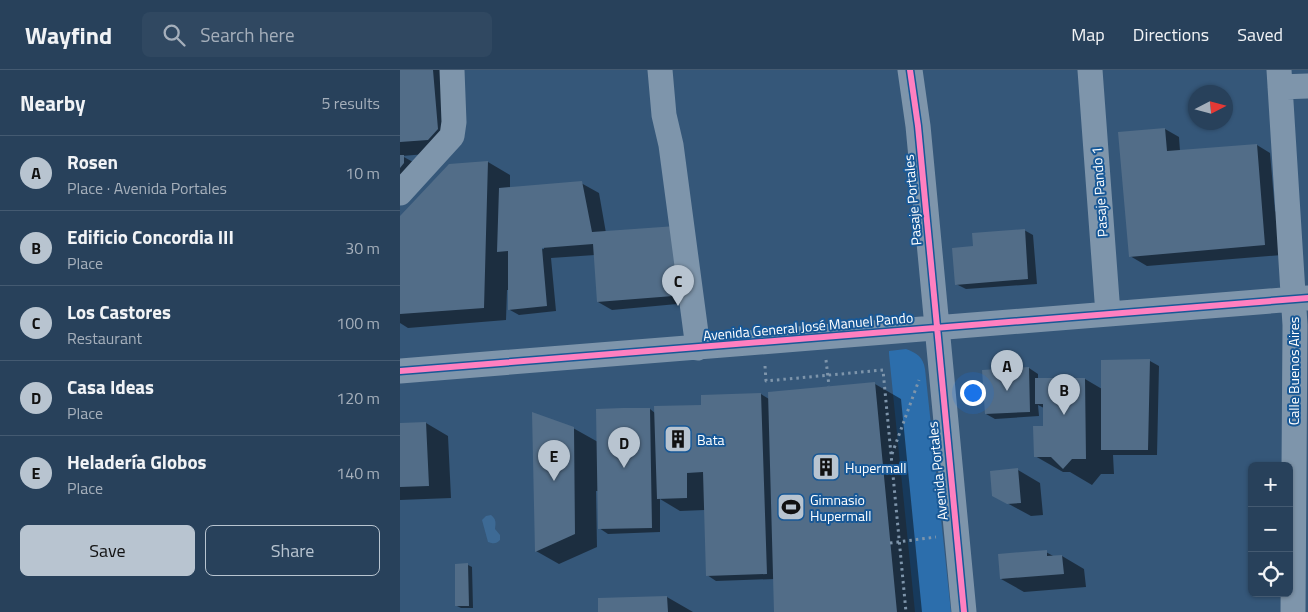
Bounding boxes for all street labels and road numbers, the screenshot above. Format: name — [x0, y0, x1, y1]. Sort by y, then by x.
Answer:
street label: Pasaje Pando 1 — [1085, 146, 1113, 238]
street label: Pasaje Portales — [898, 154, 926, 246]
street label: Avenida General José Manuel Pando — [702, 306, 914, 346]
street label: Calle Buenos Aires — [1283, 317, 1304, 425]
street label: Avenida Portales — [921, 421, 953, 521]

